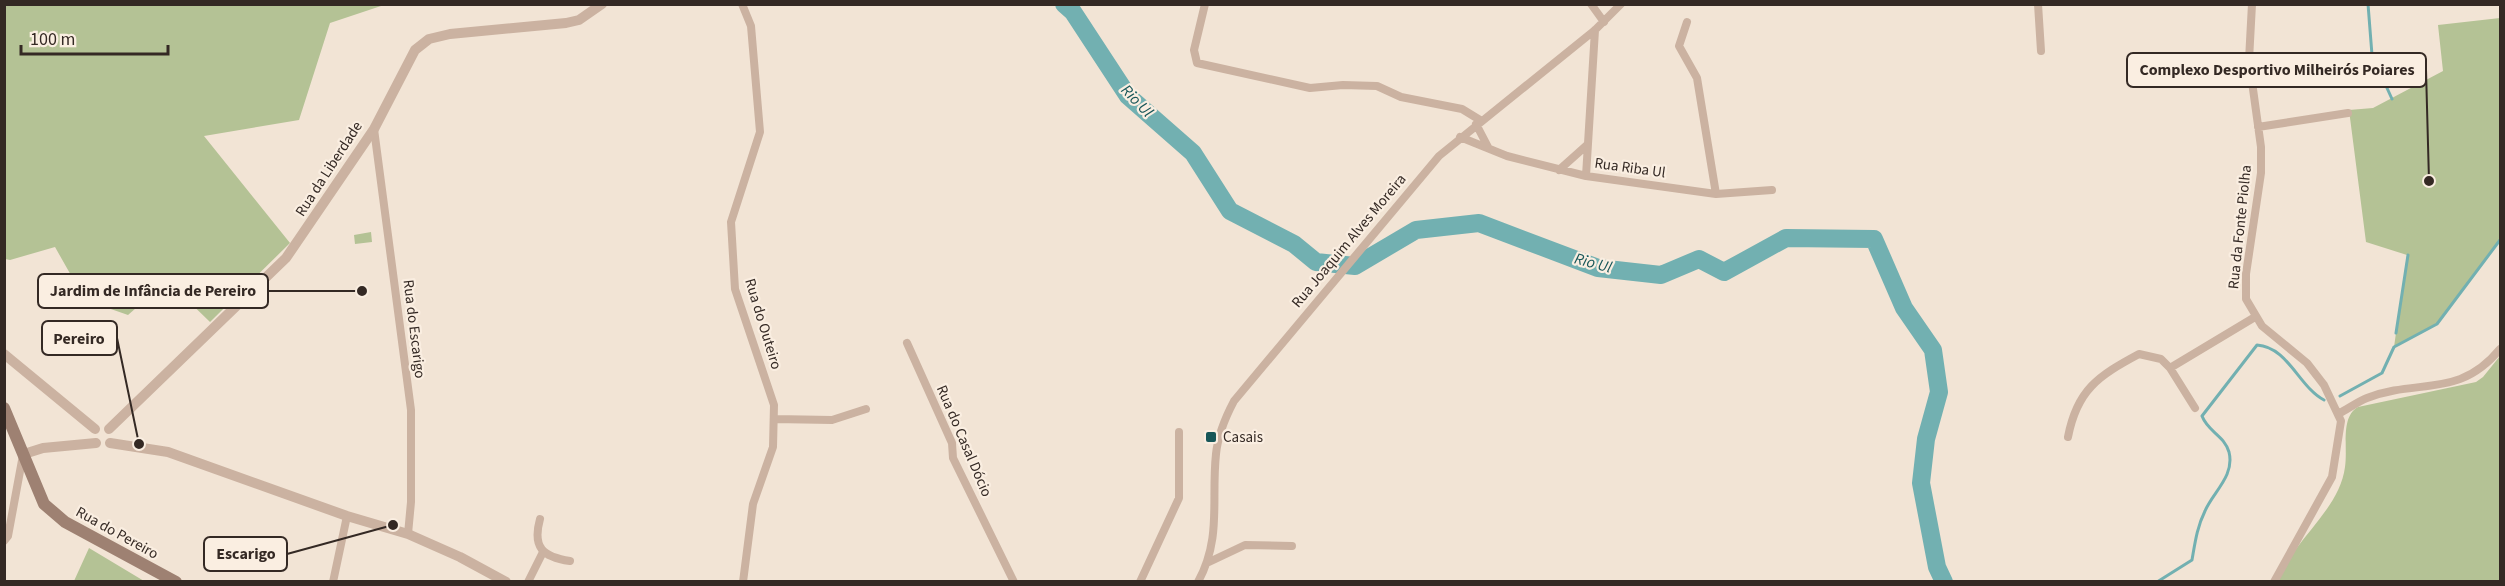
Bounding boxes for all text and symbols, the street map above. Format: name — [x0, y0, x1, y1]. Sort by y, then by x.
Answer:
scale bar — [21, 18, 168, 56]
text: 100 m — [30, 27, 75, 52]
callout: Complexo Desportivo Milheirós Poiares — [2127, 53, 2426, 87]
text: Complexo Desportivo Milheirós Poiares — [2139, 59, 2415, 81]
water label: Rio Ul — [1116, 80, 1158, 122]
street label: Rua da Liberdade — [290, 117, 368, 221]
street label: Rua Riba Ul — [1593, 153, 1667, 183]
street label: Rua da Fonte Piolha — [2223, 164, 2257, 290]
street label: Rua Joaquim Alves Moreira — [1287, 170, 1411, 312]
water label: Rio Ul — [1572, 247, 1614, 279]
callout: Jardim de Infância de Pereiro — [38, 274, 268, 308]
street label: Rua do Outeiro — [739, 276, 787, 372]
street label: Rua do Escarigo — [398, 278, 430, 380]
text: Jardim de Infância de Pereiro — [50, 280, 256, 302]
callout: Pereiro — [42, 321, 117, 355]
text: Pereiro — [53, 328, 105, 350]
street label: Rua do Casal Dócio — [931, 382, 997, 500]
place label: Casais — [1223, 427, 1263, 448]
marker: Casais — [1204, 430, 1218, 444]
street label: Rua do Pereiro — [72, 502, 162, 564]
callout: Escarigo — [204, 537, 287, 571]
text: Escarigo — [216, 543, 276, 565]

